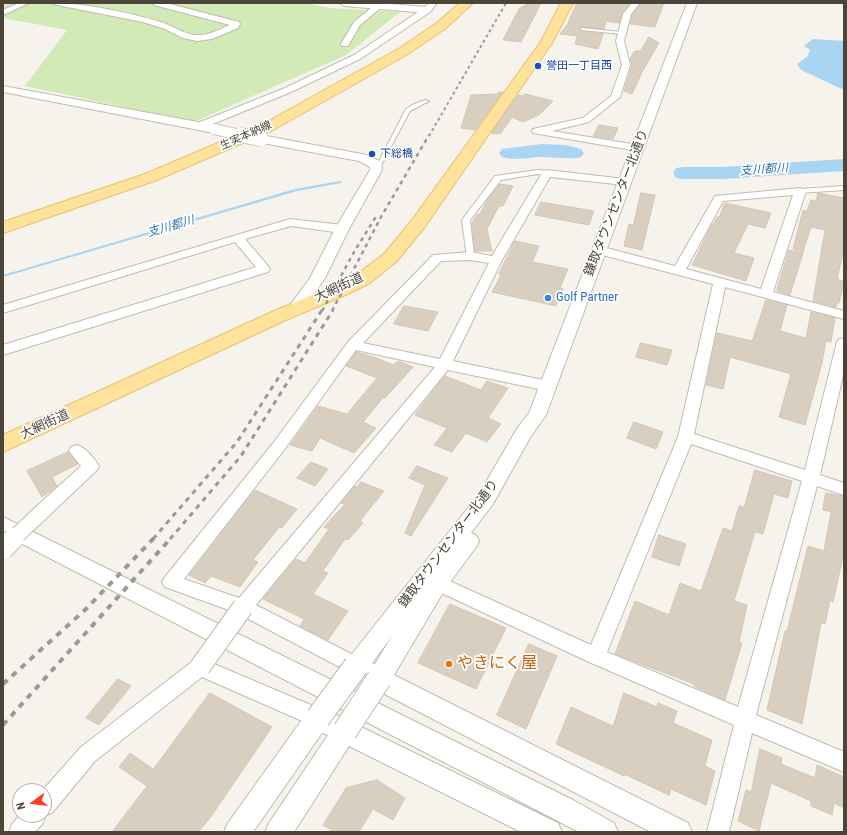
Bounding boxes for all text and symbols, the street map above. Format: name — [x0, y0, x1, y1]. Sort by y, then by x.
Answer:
place label: 誉田一丁目西 — [546, 59, 612, 73]
marker: 誉田一丁目西 — [533, 61, 543, 71]
street label: 生実本納線 — [218, 119, 274, 153]
street label: 鎌取タウンセンター北通り — [582, 127, 652, 279]
place label: 下総橋 — [380, 147, 413, 161]
marker: 下総橋 — [367, 149, 377, 159]
water label: 支川都川 — [740, 161, 788, 179]
water label: 支川都川 — [146, 213, 196, 241]
street label: 大網街道 — [312, 270, 366, 306]
place label: Golf Partner — [556, 290, 618, 306]
marker: Golf Partner — [543, 293, 553, 303]
street label: 大網街道 — [18, 407, 72, 443]
street label: 鎌取タウンセンター北通り — [396, 477, 502, 611]
place label: やきにく屋 — [457, 654, 537, 674]
marker: やきにく屋 — [444, 659, 454, 669]
north arrow — [12, 783, 52, 823]
text: N — [14, 801, 28, 811]

